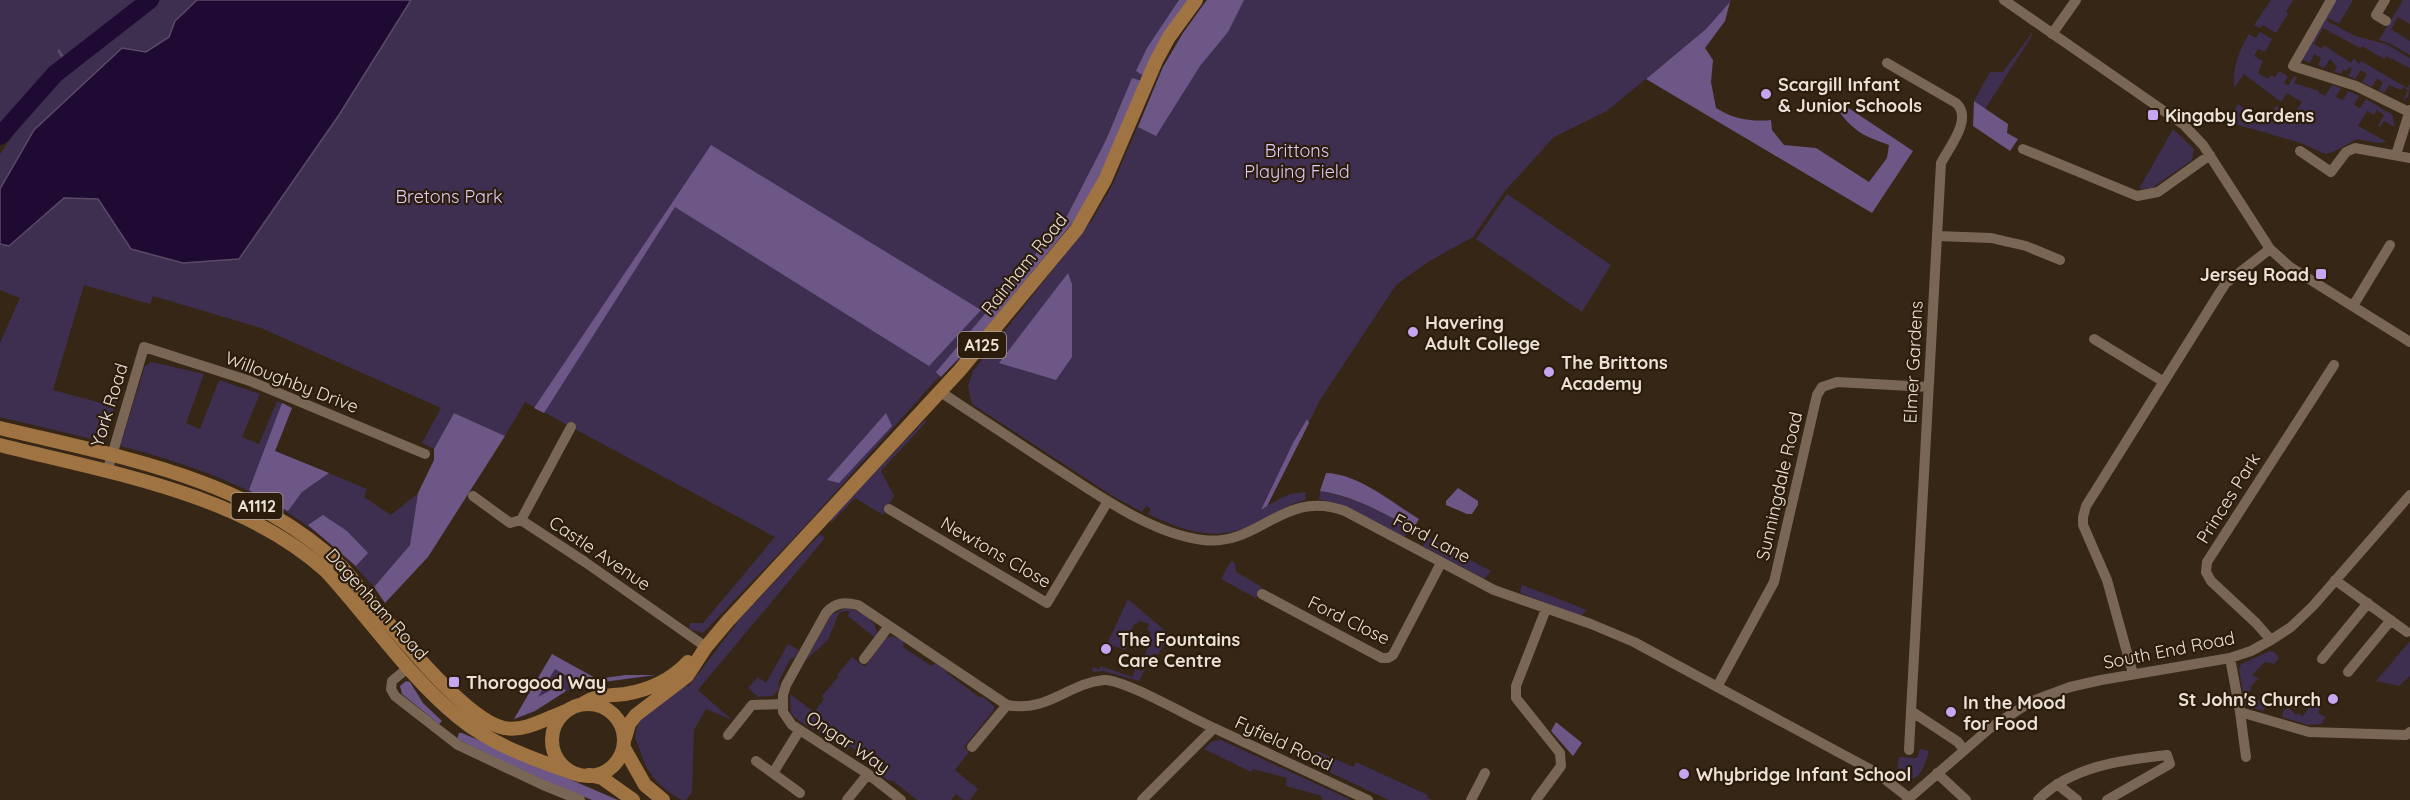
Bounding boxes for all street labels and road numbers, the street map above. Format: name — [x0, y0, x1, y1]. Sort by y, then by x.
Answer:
street label: Rainham Road — [976, 208, 1072, 320]
street label: Elmer Gardens — [1898, 300, 1928, 424]
road number: A125 — [958, 332, 1006, 358]
street label: Willoughby Drive — [222, 346, 362, 418]
street label: York Road — [85, 360, 133, 450]
street label: Sunningdale Road — [1751, 409, 1807, 563]
street label: Princes Park — [2191, 448, 2265, 548]
road number: A1112 — [232, 493, 282, 519]
street label: Ford Lane — [1389, 508, 1475, 568]
street label: Castle Avenue — [545, 511, 655, 595]
street label: Newtons Close — [937, 511, 1055, 593]
street label: Dagenham Road — [321, 543, 433, 665]
street label: Ford Close — [1304, 590, 1394, 650]
street label: South End Road — [2101, 626, 2237, 674]
street label: Ongar Way — [802, 705, 894, 779]
street label: Fyfield Road — [1231, 710, 1337, 776]

